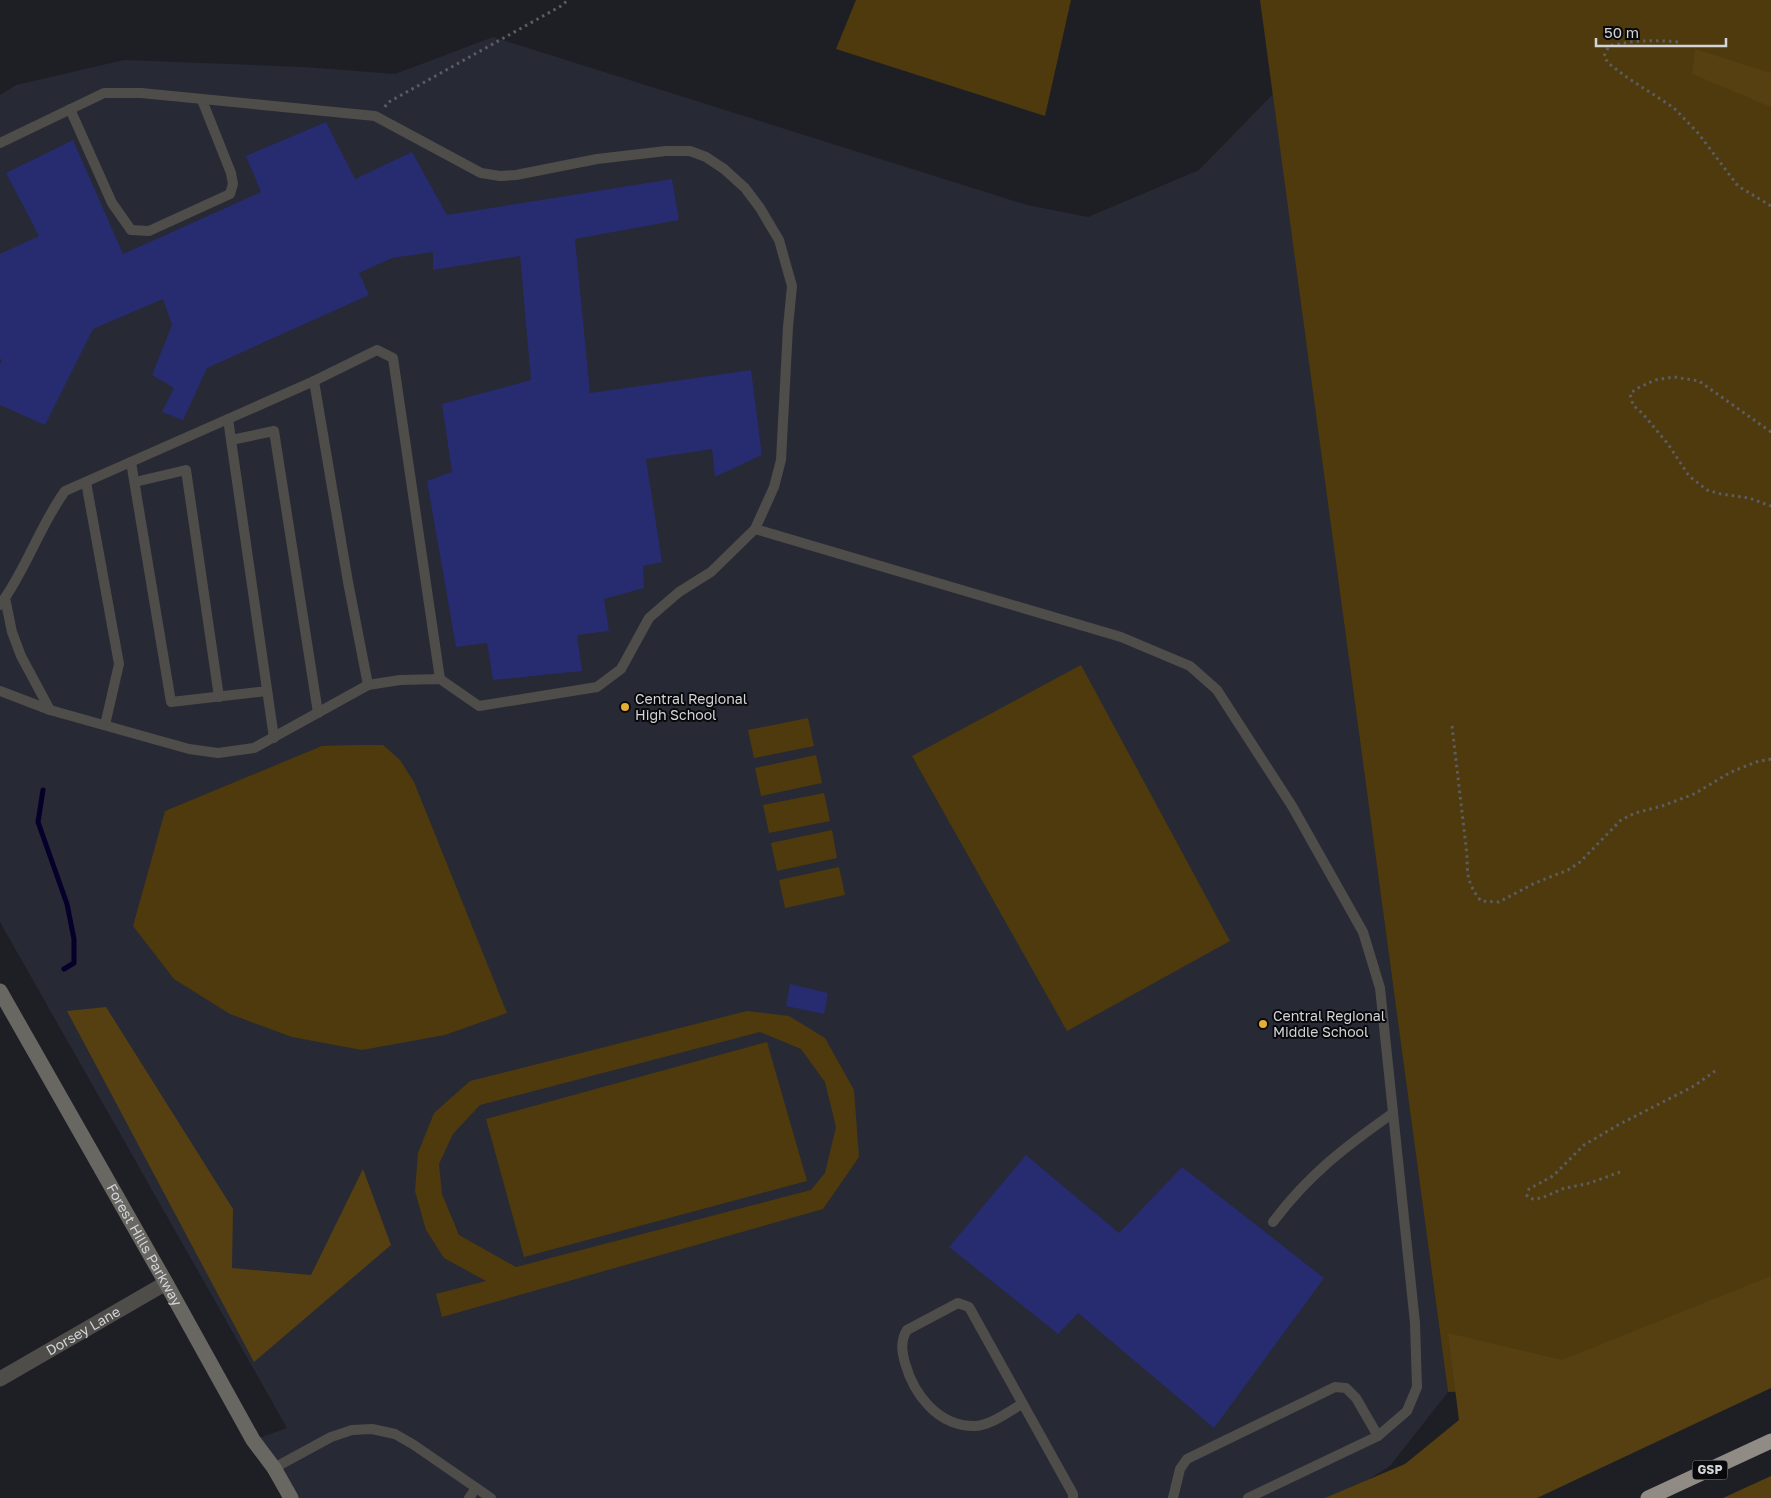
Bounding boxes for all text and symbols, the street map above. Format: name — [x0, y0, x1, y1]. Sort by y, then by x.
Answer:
scale bar — [1596, 15, 1726, 47]
text: 50 m — [1604, 23, 1639, 41]
place label: Central Regional High School — [635, 690, 747, 723]
marker: Central Regional High School — [619, 701, 631, 713]
place label: Central Regional Middle School — [1273, 1007, 1385, 1040]
marker: Central Regional Middle School — [1257, 1018, 1269, 1030]
street label: Forest Hills Parkway — [103, 1180, 186, 1309]
street label: Dorsey Lane — [43, 1302, 123, 1359]
road number: GSP — [1692, 1460, 1728, 1480]

